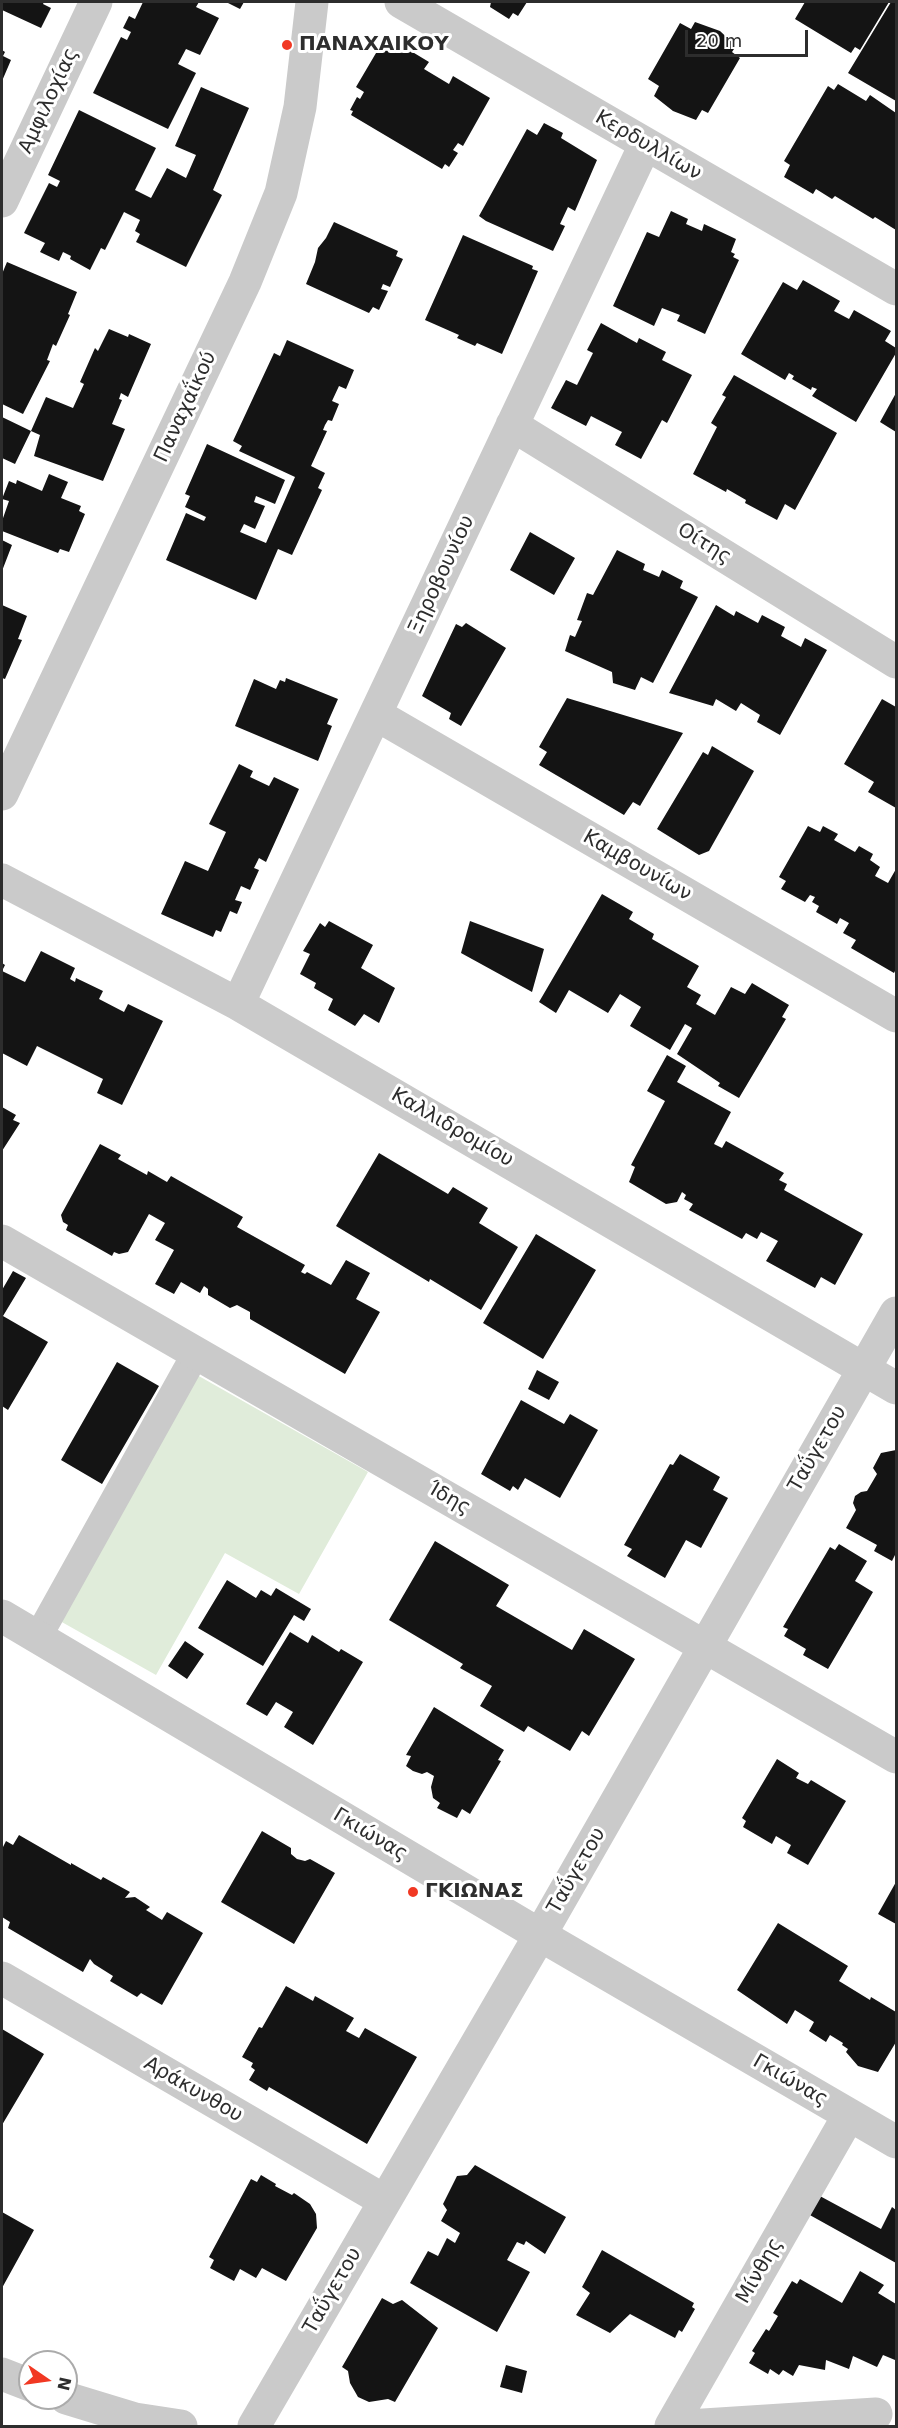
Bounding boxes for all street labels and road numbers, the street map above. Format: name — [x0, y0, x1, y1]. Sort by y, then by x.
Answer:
street label: Αμφιλοχίας — [14, 44, 84, 158]
street label: Κερδυλλίων — [591, 106, 705, 186]
street label: Παναχαΐκού — [150, 348, 222, 466]
street label: Ξηροβουνίου — [404, 512, 480, 638]
street label: Οίτης — [673, 518, 735, 570]
street label: Καμβουνίων — [578, 825, 696, 907]
street label: Καλλιδρομίου — [387, 1083, 517, 1173]
street label: Ταΰγετου — [784, 1402, 852, 1496]
street label: Ίδης — [424, 1477, 474, 1521]
street label: Γκιώνας — [328, 1803, 412, 1867]
street label: Ταΰγετου — [543, 1824, 611, 1918]
street label: Γκιώνας — [748, 2050, 832, 2112]
street label: Αράκυνθου — [139, 2052, 247, 2128]
street label: Μίνθης — [732, 2234, 788, 2308]
street label: Ταΰγετου — [299, 2244, 367, 2338]

